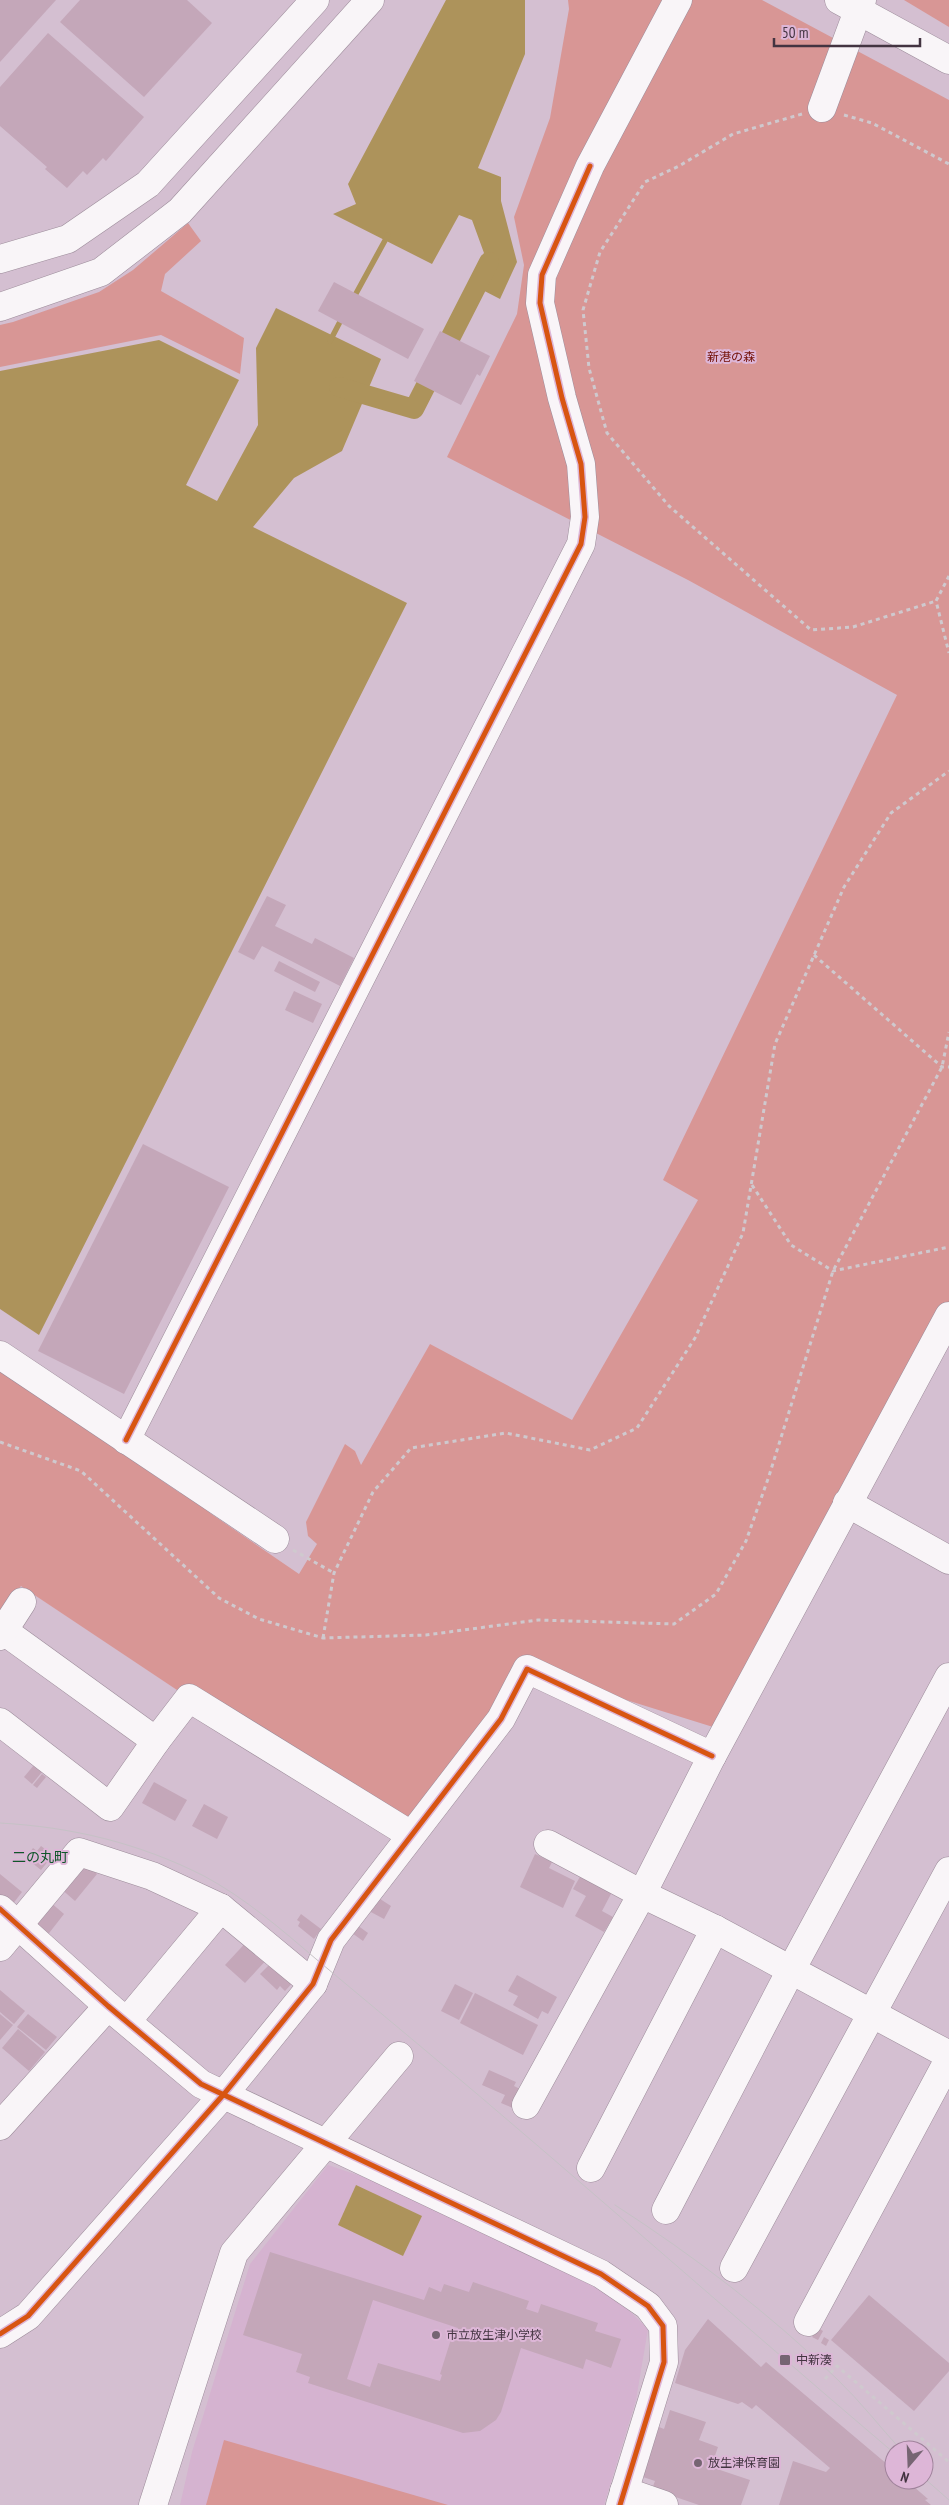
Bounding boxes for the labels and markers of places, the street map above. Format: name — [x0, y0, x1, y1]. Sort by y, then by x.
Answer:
place label: 市立放生津小学校 — [446, 2327, 542, 2342]
marker: 市立放生津小学校 — [430, 2329, 442, 2341]
place label: 中新湊 — [796, 2352, 832, 2367]
marker: 中新湊 — [778, 2353, 792, 2367]
place label: 放生津保育園 — [708, 2455, 780, 2470]
marker: 放生津保育園 — [692, 2457, 704, 2469]

